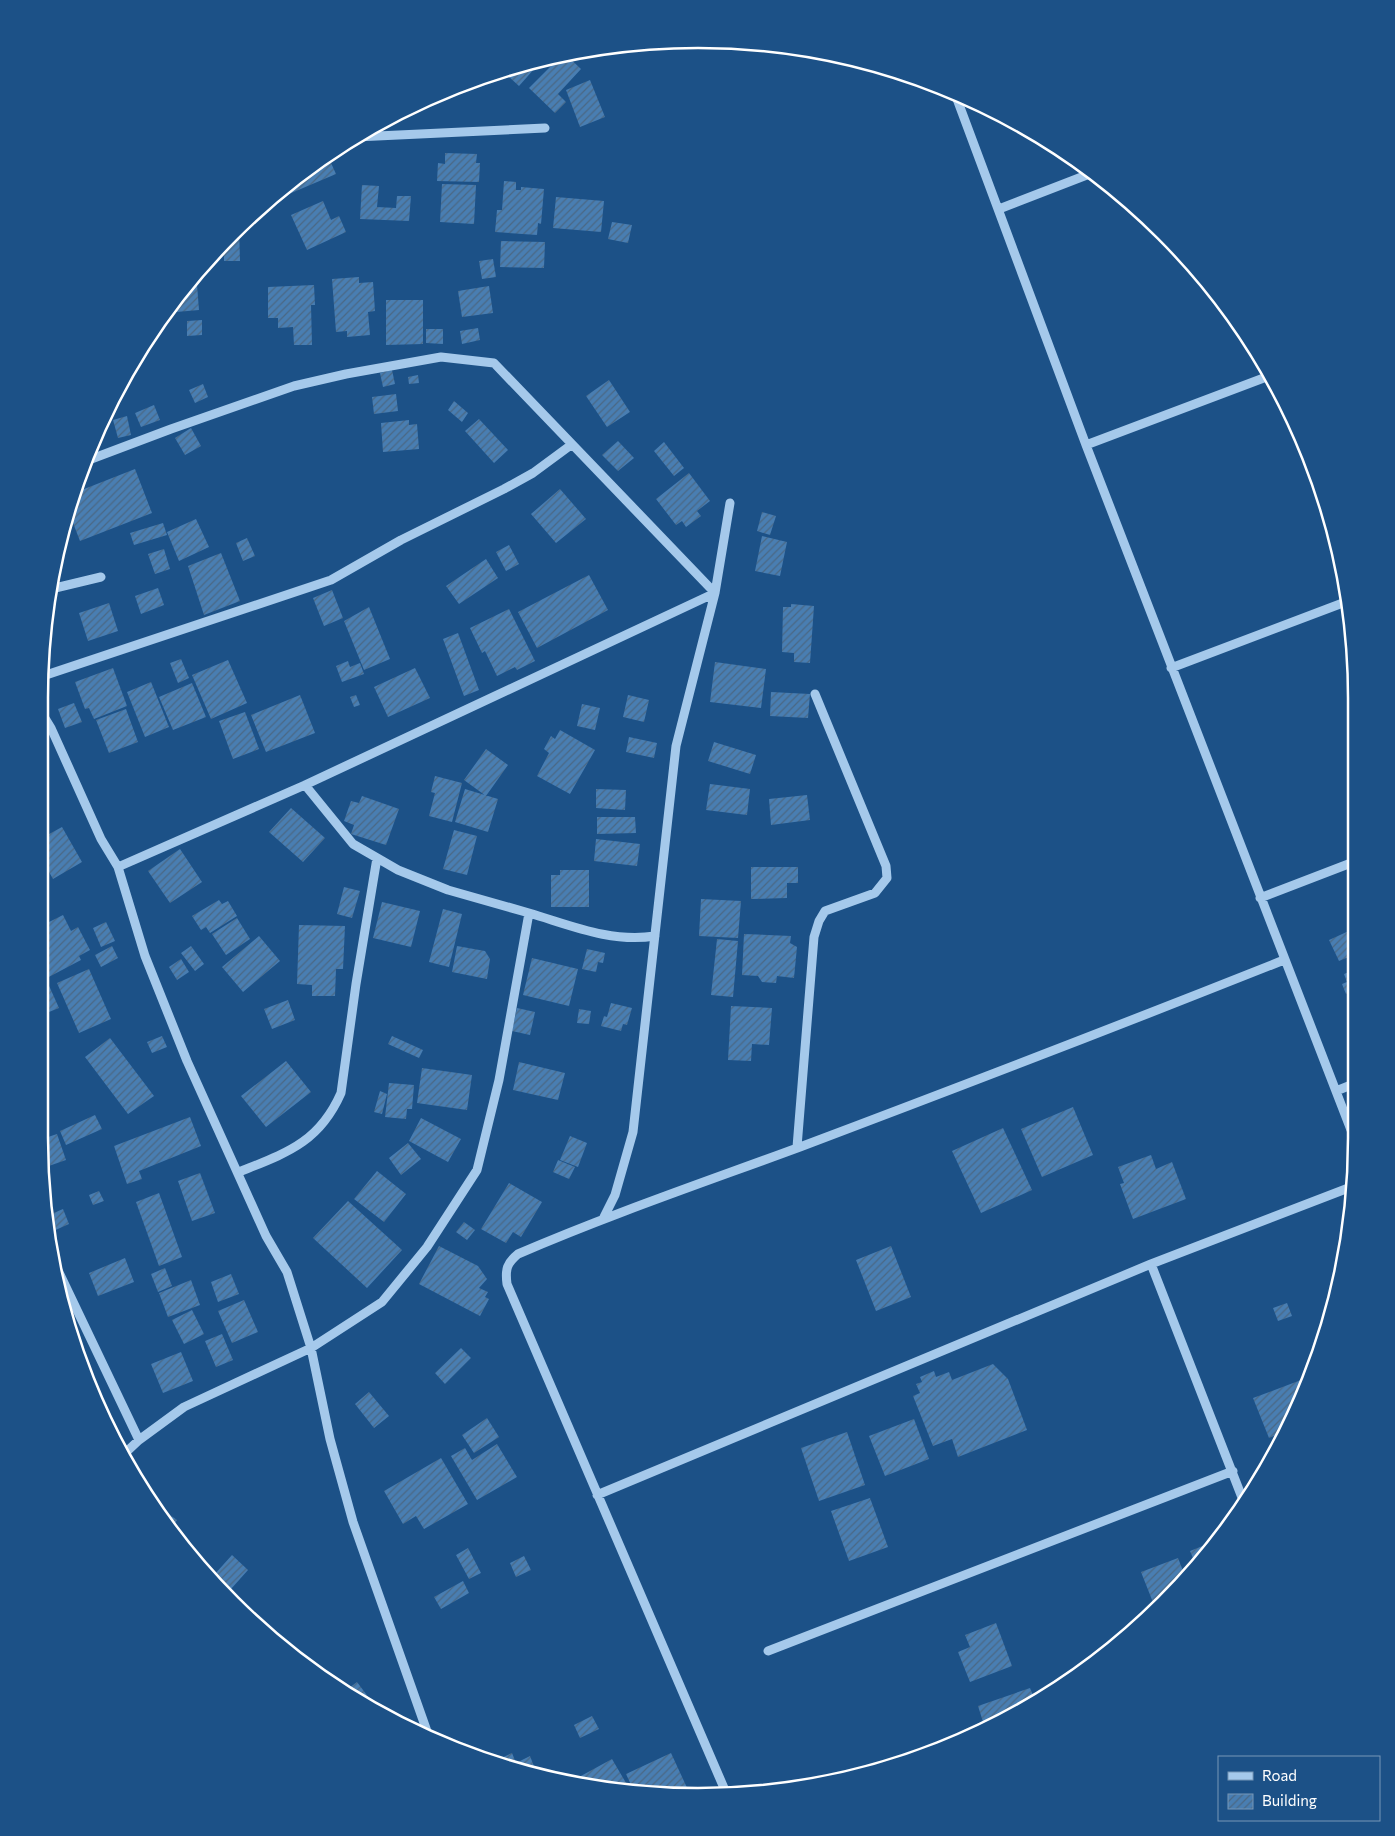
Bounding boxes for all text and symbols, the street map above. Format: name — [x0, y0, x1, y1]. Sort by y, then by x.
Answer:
legend — [1218, 1756, 1380, 1821]
text: Road — [1262, 1766, 1297, 1784]
text: Building — [1262, 1791, 1317, 1809]

